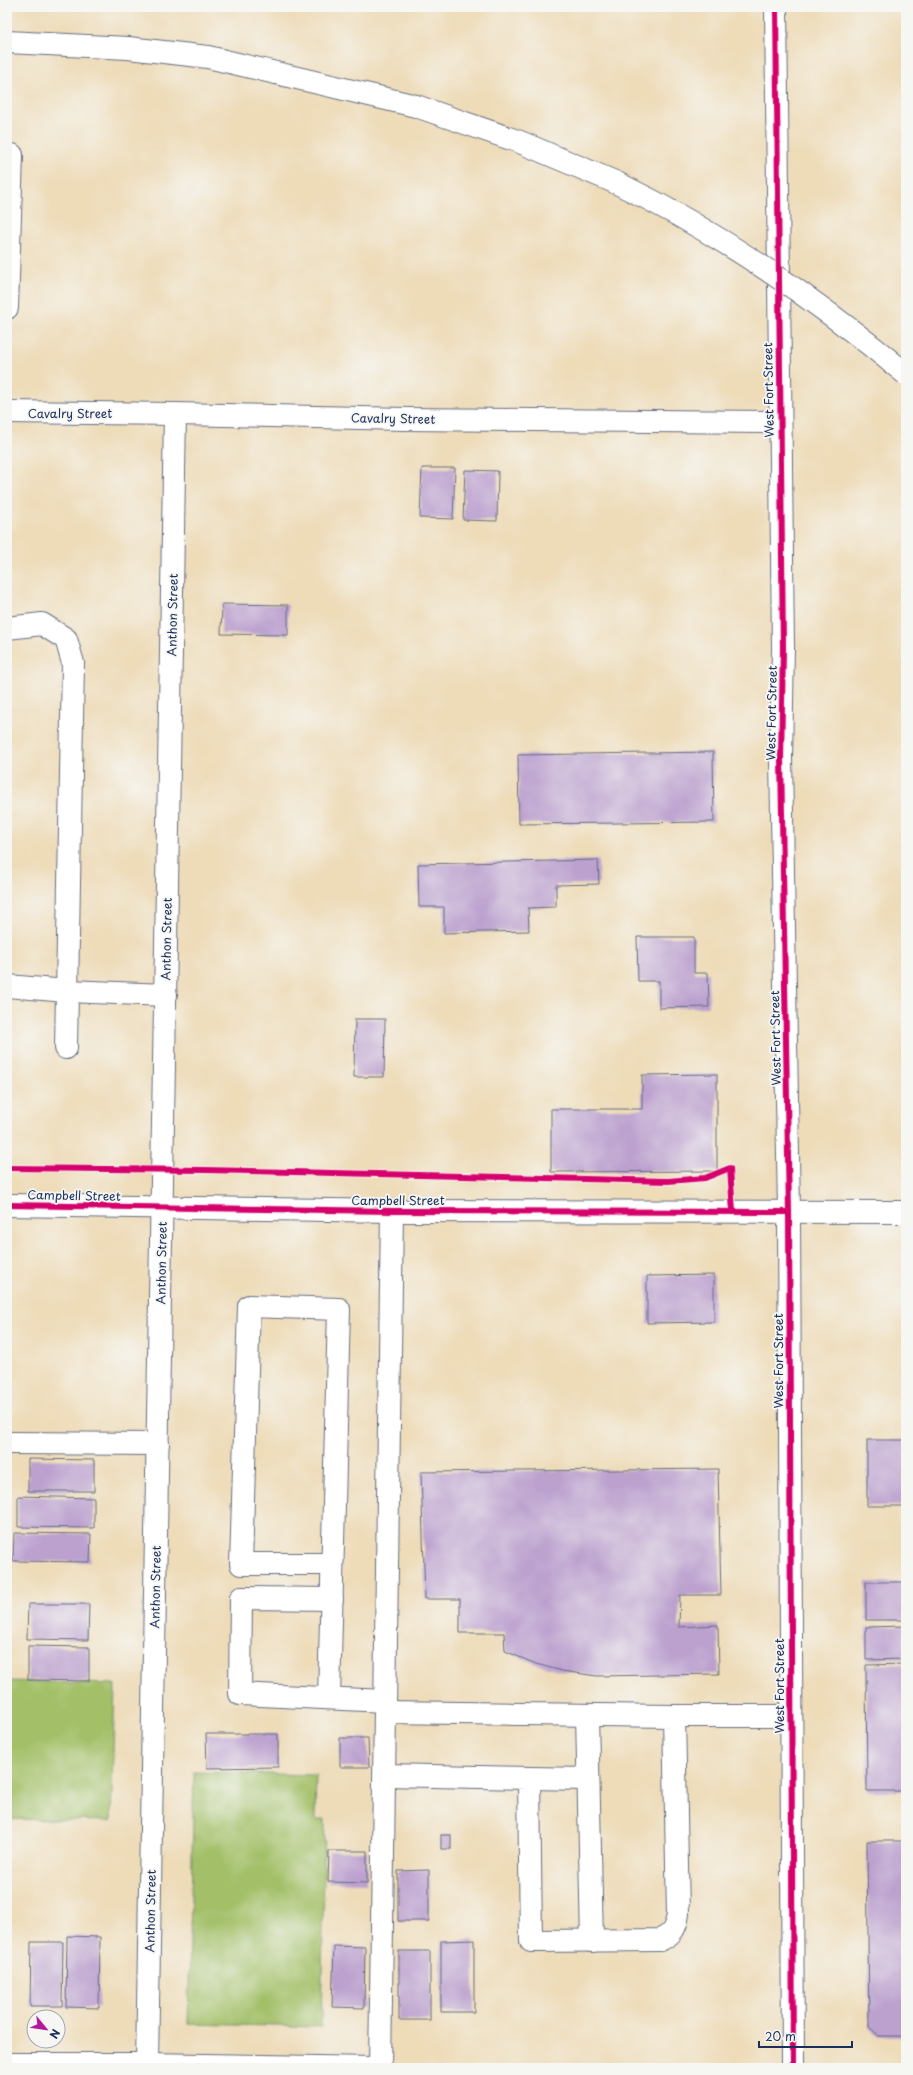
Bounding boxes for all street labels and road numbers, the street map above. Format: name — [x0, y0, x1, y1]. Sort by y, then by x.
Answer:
street label: West Fort Street — [758, 342, 778, 438]
street label: Cavalry Street — [28, 404, 112, 422]
street label: Cavalry Street — [351, 408, 435, 428]
street label: Anthon Street — [162, 573, 182, 657]
street label: West Fort Street — [761, 665, 781, 761]
street label: Anthon Street — [156, 897, 176, 981]
street label: West Fort Street — [765, 990, 785, 1086]
street label: Campbell Street — [27, 1185, 121, 1205]
street label: Campbell Street — [351, 1191, 445, 1209]
street label: Anthon Street — [151, 1221, 171, 1305]
street label: West Fort Street — [769, 1313, 787, 1409]
street label: Anthon Street — [145, 1545, 165, 1629]
street label: West Fort Street — [770, 1638, 788, 1734]
street label: Anthon Street — [140, 1869, 160, 1953]

